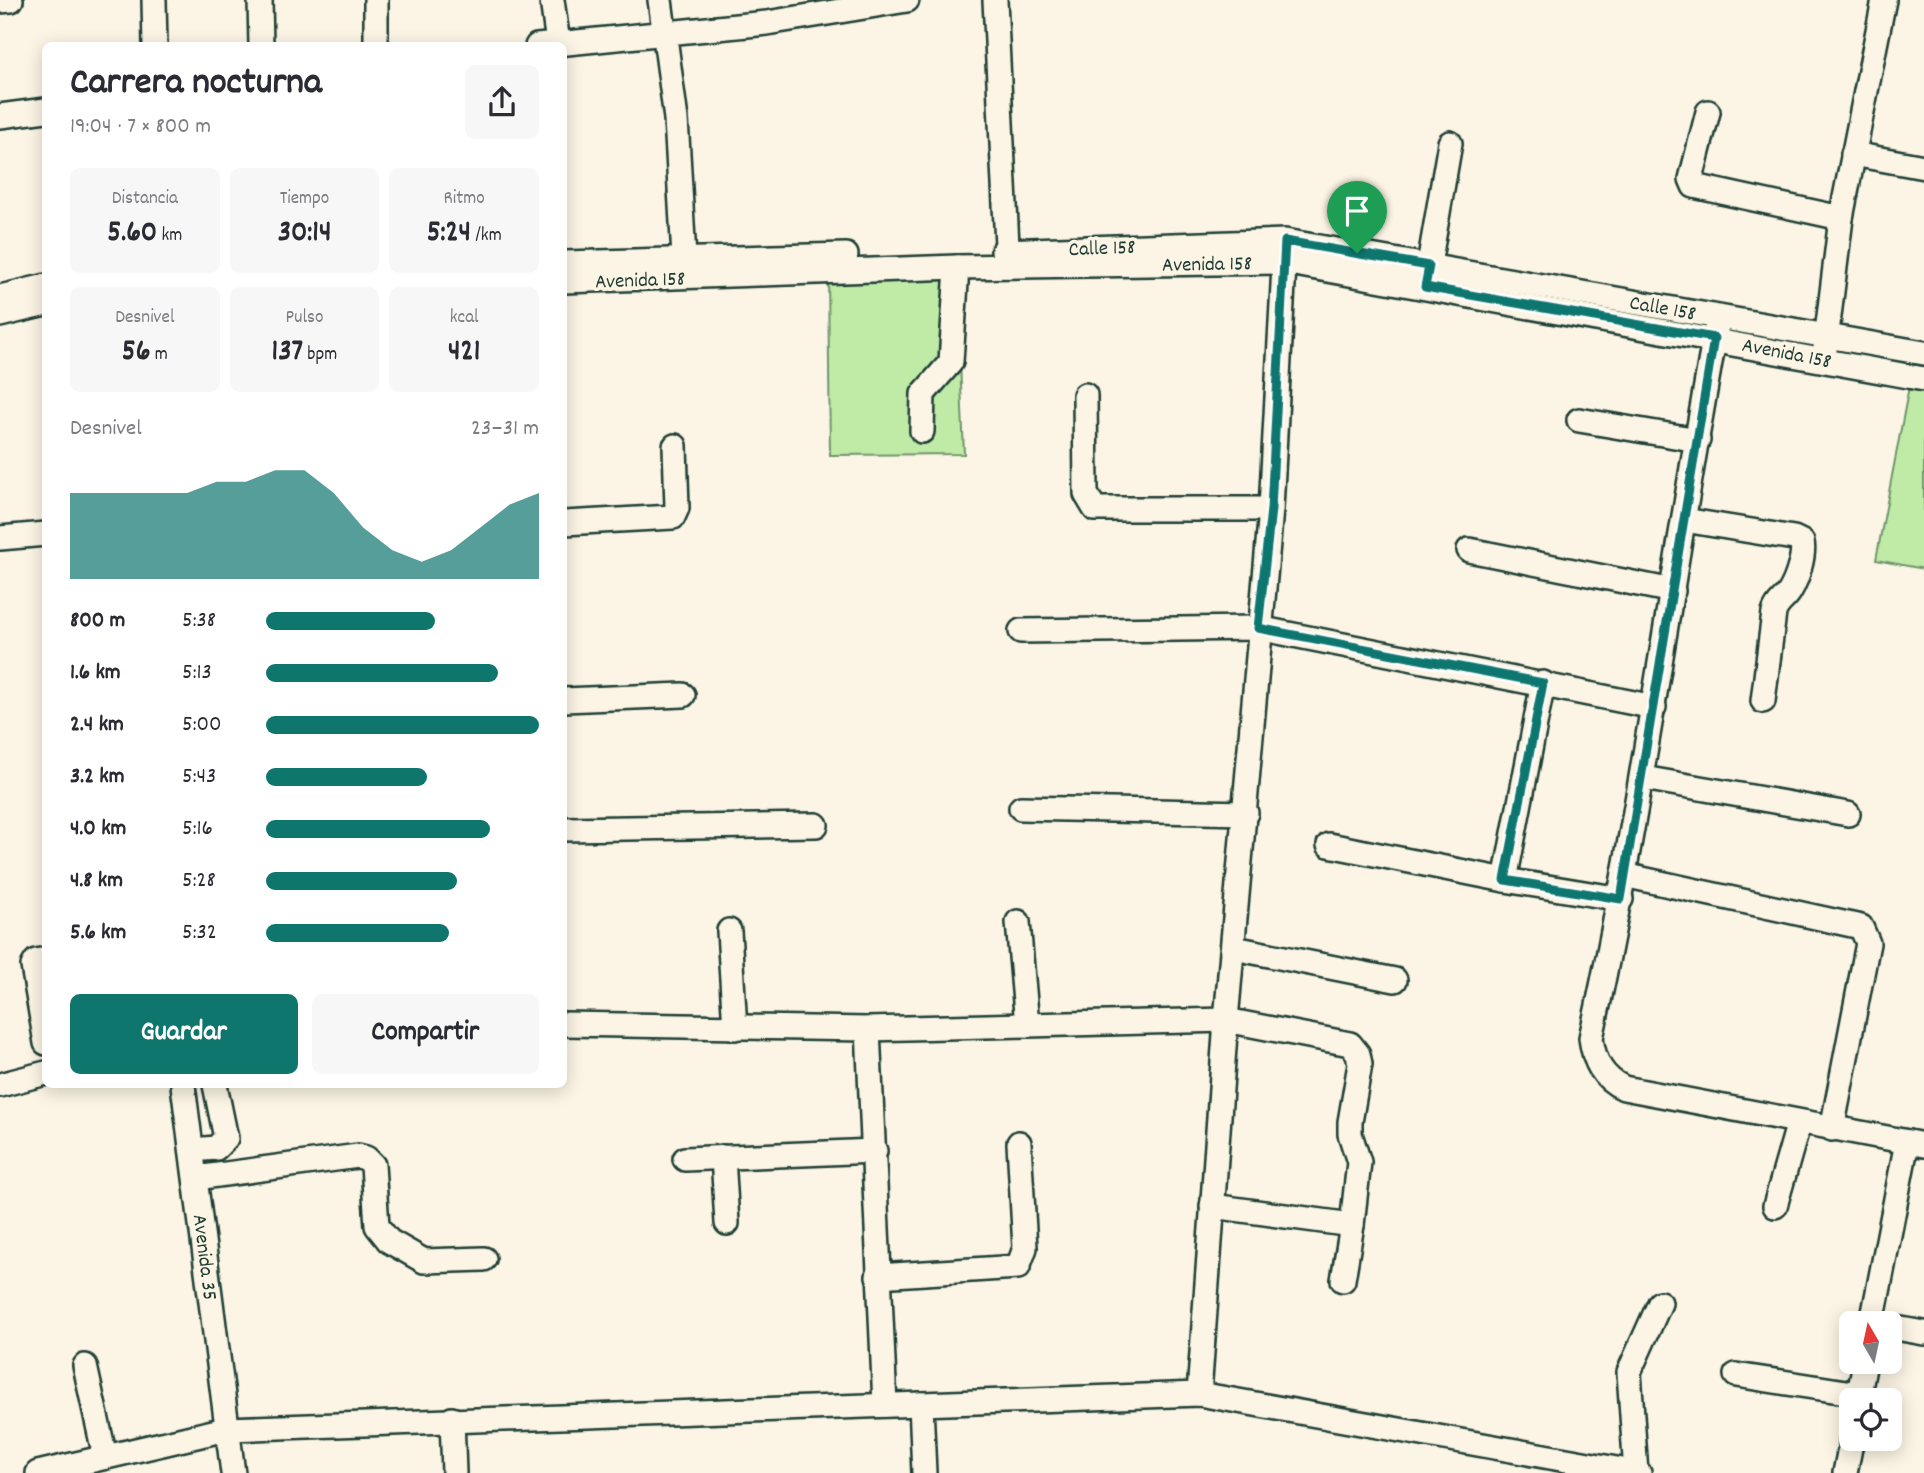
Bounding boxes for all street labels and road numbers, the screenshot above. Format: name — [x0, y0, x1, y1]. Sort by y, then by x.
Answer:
street label: Calle 158 — [1068, 234, 1136, 266]
street label: Avenida 158 — [1162, 250, 1252, 282]
street label: Avenida 158 — [594, 265, 686, 299]
street label: Calle 158 — [1627, 289, 1698, 331]
street label: Avenida 158 — [1739, 332, 1834, 378]
street label: Avenida 35 — [183, 1213, 223, 1302]

